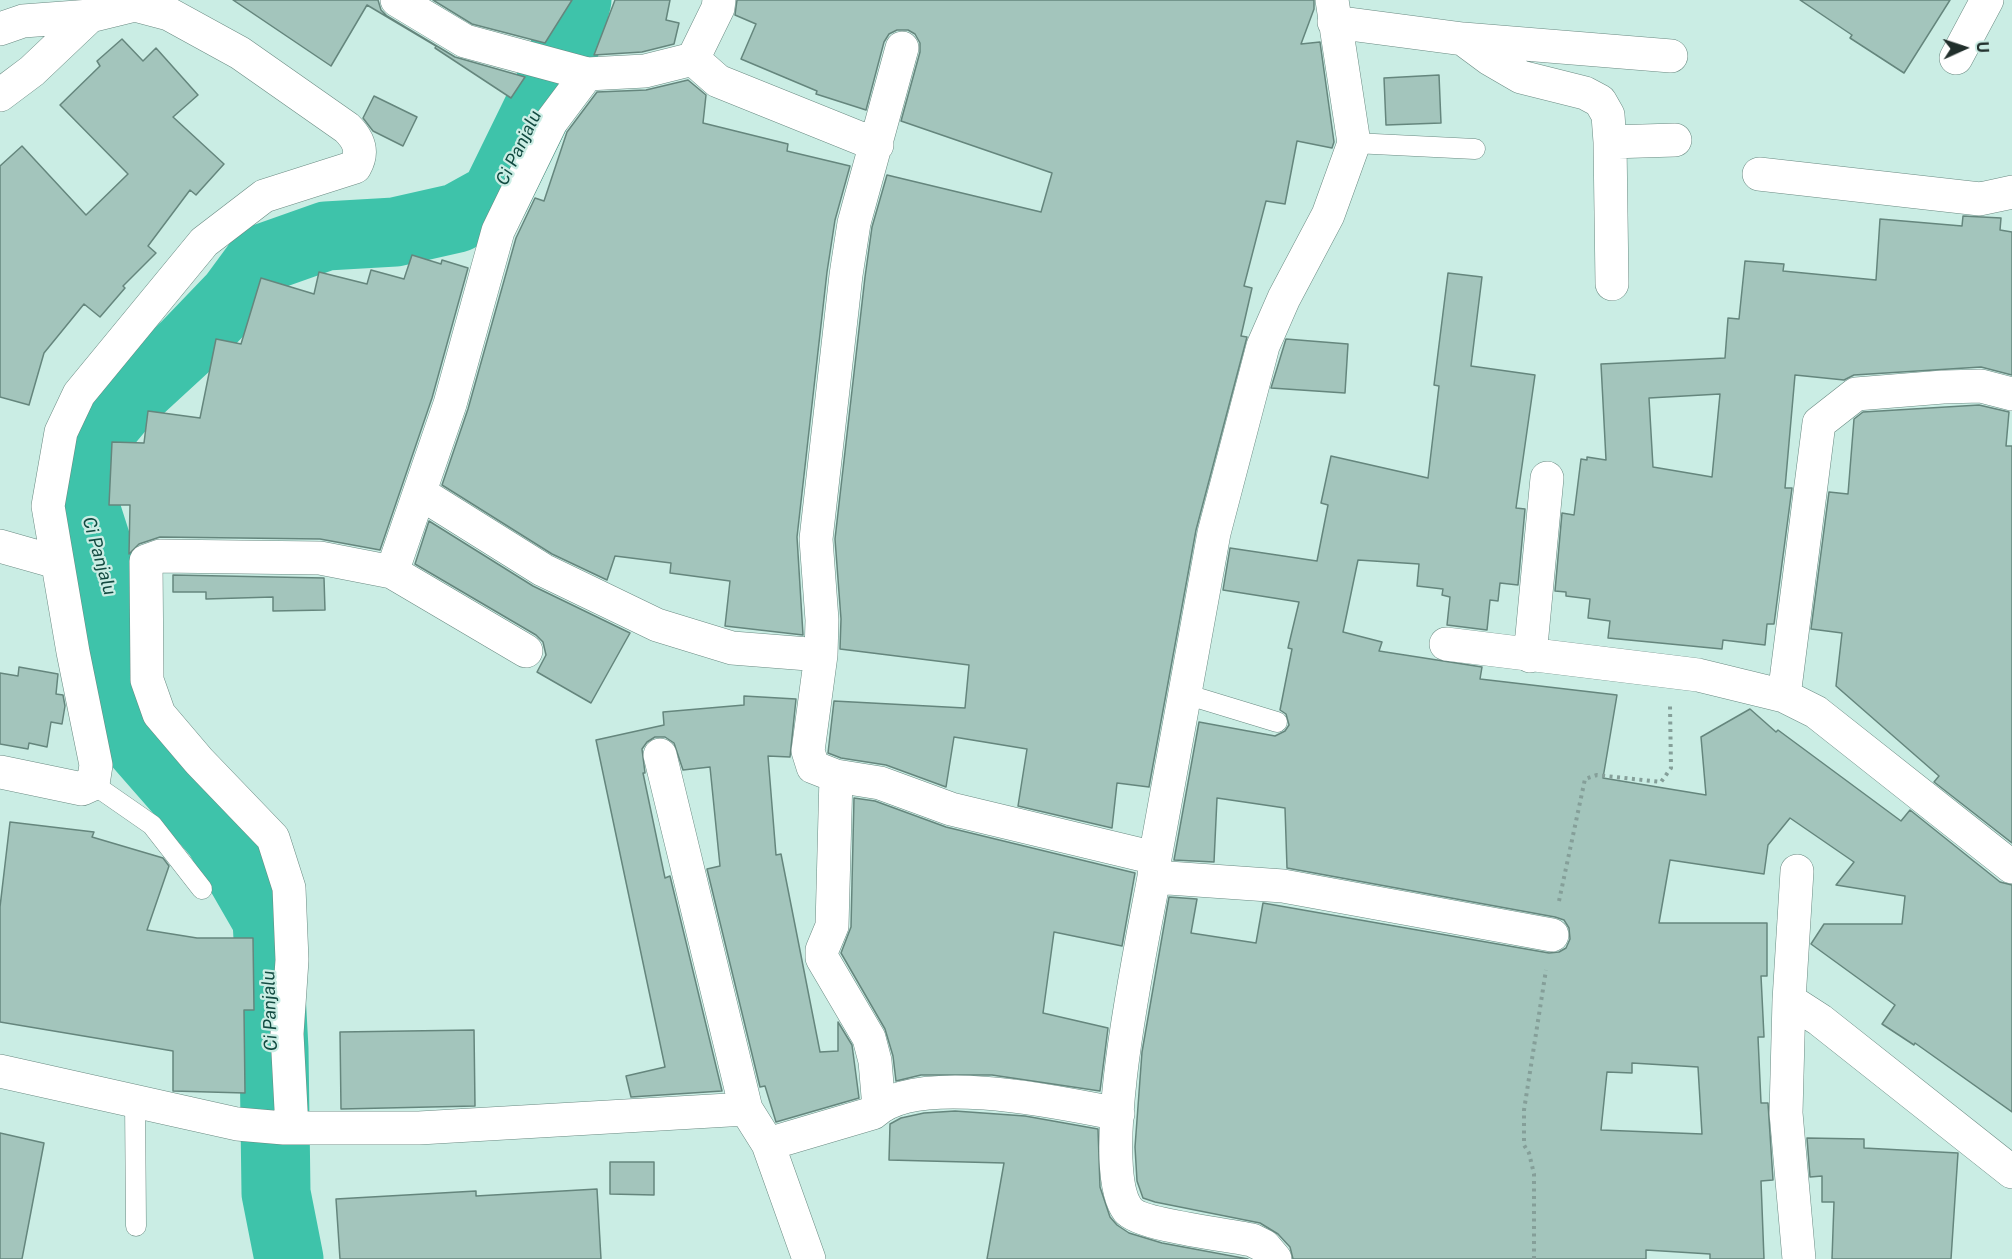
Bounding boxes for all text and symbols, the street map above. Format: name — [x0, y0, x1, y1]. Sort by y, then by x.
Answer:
north arrow — [1934, 18, 1994, 78]
text: U — [1973, 41, 1992, 53]
water label: Ci Panjalu — [492, 107, 546, 189]
water label: Ci Panjalu — [78, 514, 120, 598]
water label: Ci Panjalu — [258, 970, 282, 1052]

